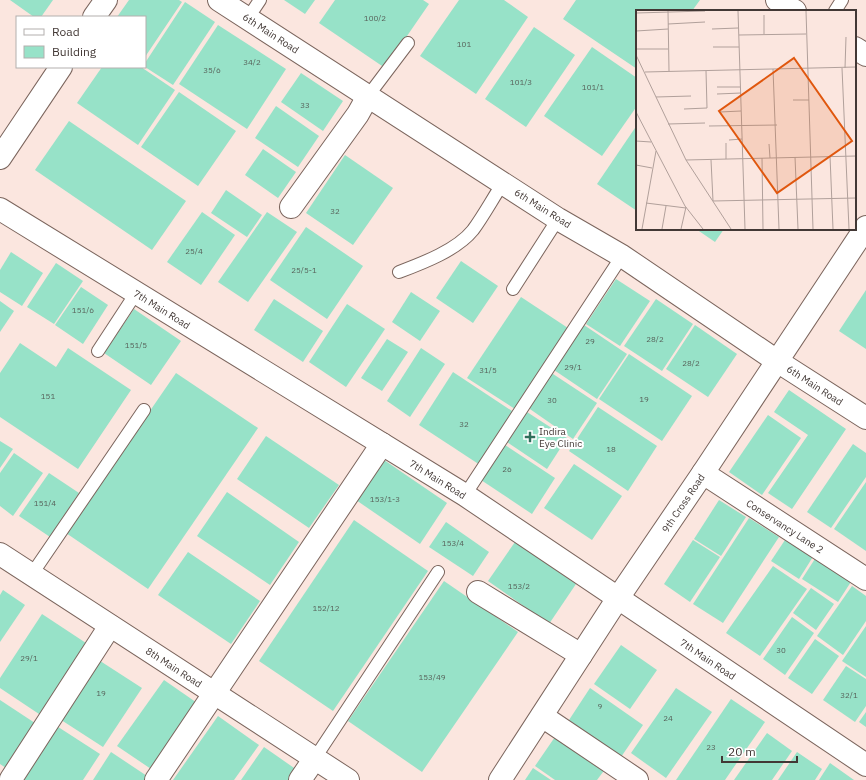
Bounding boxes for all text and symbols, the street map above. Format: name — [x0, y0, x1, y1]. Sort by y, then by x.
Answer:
street label: 6th Main Road — [240, 10, 301, 56]
inset map — [636, 10, 856, 230]
house number: 100/2 — [364, 13, 386, 23]
legend — [16, 16, 146, 68]
text: Road — [52, 24, 80, 39]
house number: 101 — [457, 39, 471, 49]
text: Building — [52, 44, 97, 59]
house number: 34/2 — [243, 57, 261, 67]
house number: 35/6 — [203, 65, 221, 75]
house number: 101/3 — [510, 77, 532, 87]
house number: 101/1 — [582, 82, 604, 92]
house number: 33 — [300, 100, 310, 110]
street label: 6th Main Road — [512, 186, 574, 231]
house number: 32 — [330, 206, 340, 216]
house number: 25/4 — [185, 246, 203, 256]
house number: 25/5-1 — [291, 265, 317, 275]
street label: 7th Main Road — [131, 287, 193, 332]
house number: 151/6 — [72, 305, 94, 315]
house number: 28/2 — [646, 334, 664, 344]
house number: 29 — [585, 336, 595, 346]
house number: 151/5 — [125, 340, 147, 350]
house number: 28/2 — [682, 358, 700, 368]
house number: 29/1 — [564, 362, 582, 372]
street label: 6th Main Road — [784, 362, 845, 408]
house number: 31/5 — [479, 365, 497, 375]
house number: 151 — [41, 391, 55, 401]
house number: 19 — [639, 394, 649, 404]
house number: 30 — [547, 395, 557, 405]
house number: 32 — [459, 419, 469, 429]
place label: Indira Eye Clinic — [539, 425, 582, 450]
marker: Indira Eye Clinic — [524, 431, 536, 443]
house number: 18 — [606, 444, 616, 454]
street label: 7th Main Road — [407, 457, 469, 502]
house number: 26 — [502, 464, 512, 474]
street label: 9th Cross Road — [659, 471, 708, 535]
house number: 153/1-3 — [370, 494, 400, 504]
street label: Conservancy Lane 2 — [744, 497, 826, 556]
house number: 151/4 — [34, 498, 56, 508]
house number: 153/4 — [442, 538, 464, 548]
house number: 153/2 — [508, 581, 530, 591]
house number: 152/12 — [312, 603, 340, 613]
street label: 7th Main Road — [677, 636, 738, 683]
street label: 8th Main Road — [143, 644, 204, 690]
house number: 30 — [776, 645, 786, 655]
house number: 29/1 — [20, 653, 38, 663]
house number: 153/49 — [418, 672, 446, 682]
house number: 19 — [96, 688, 106, 698]
house number: 32/1 — [840, 690, 858, 700]
house number: 9 — [598, 701, 603, 711]
house number: 24 — [663, 713, 673, 723]
scale bar — [722, 738, 797, 764]
house number: 23 — [706, 742, 716, 752]
text: 20 m — [728, 744, 756, 759]

